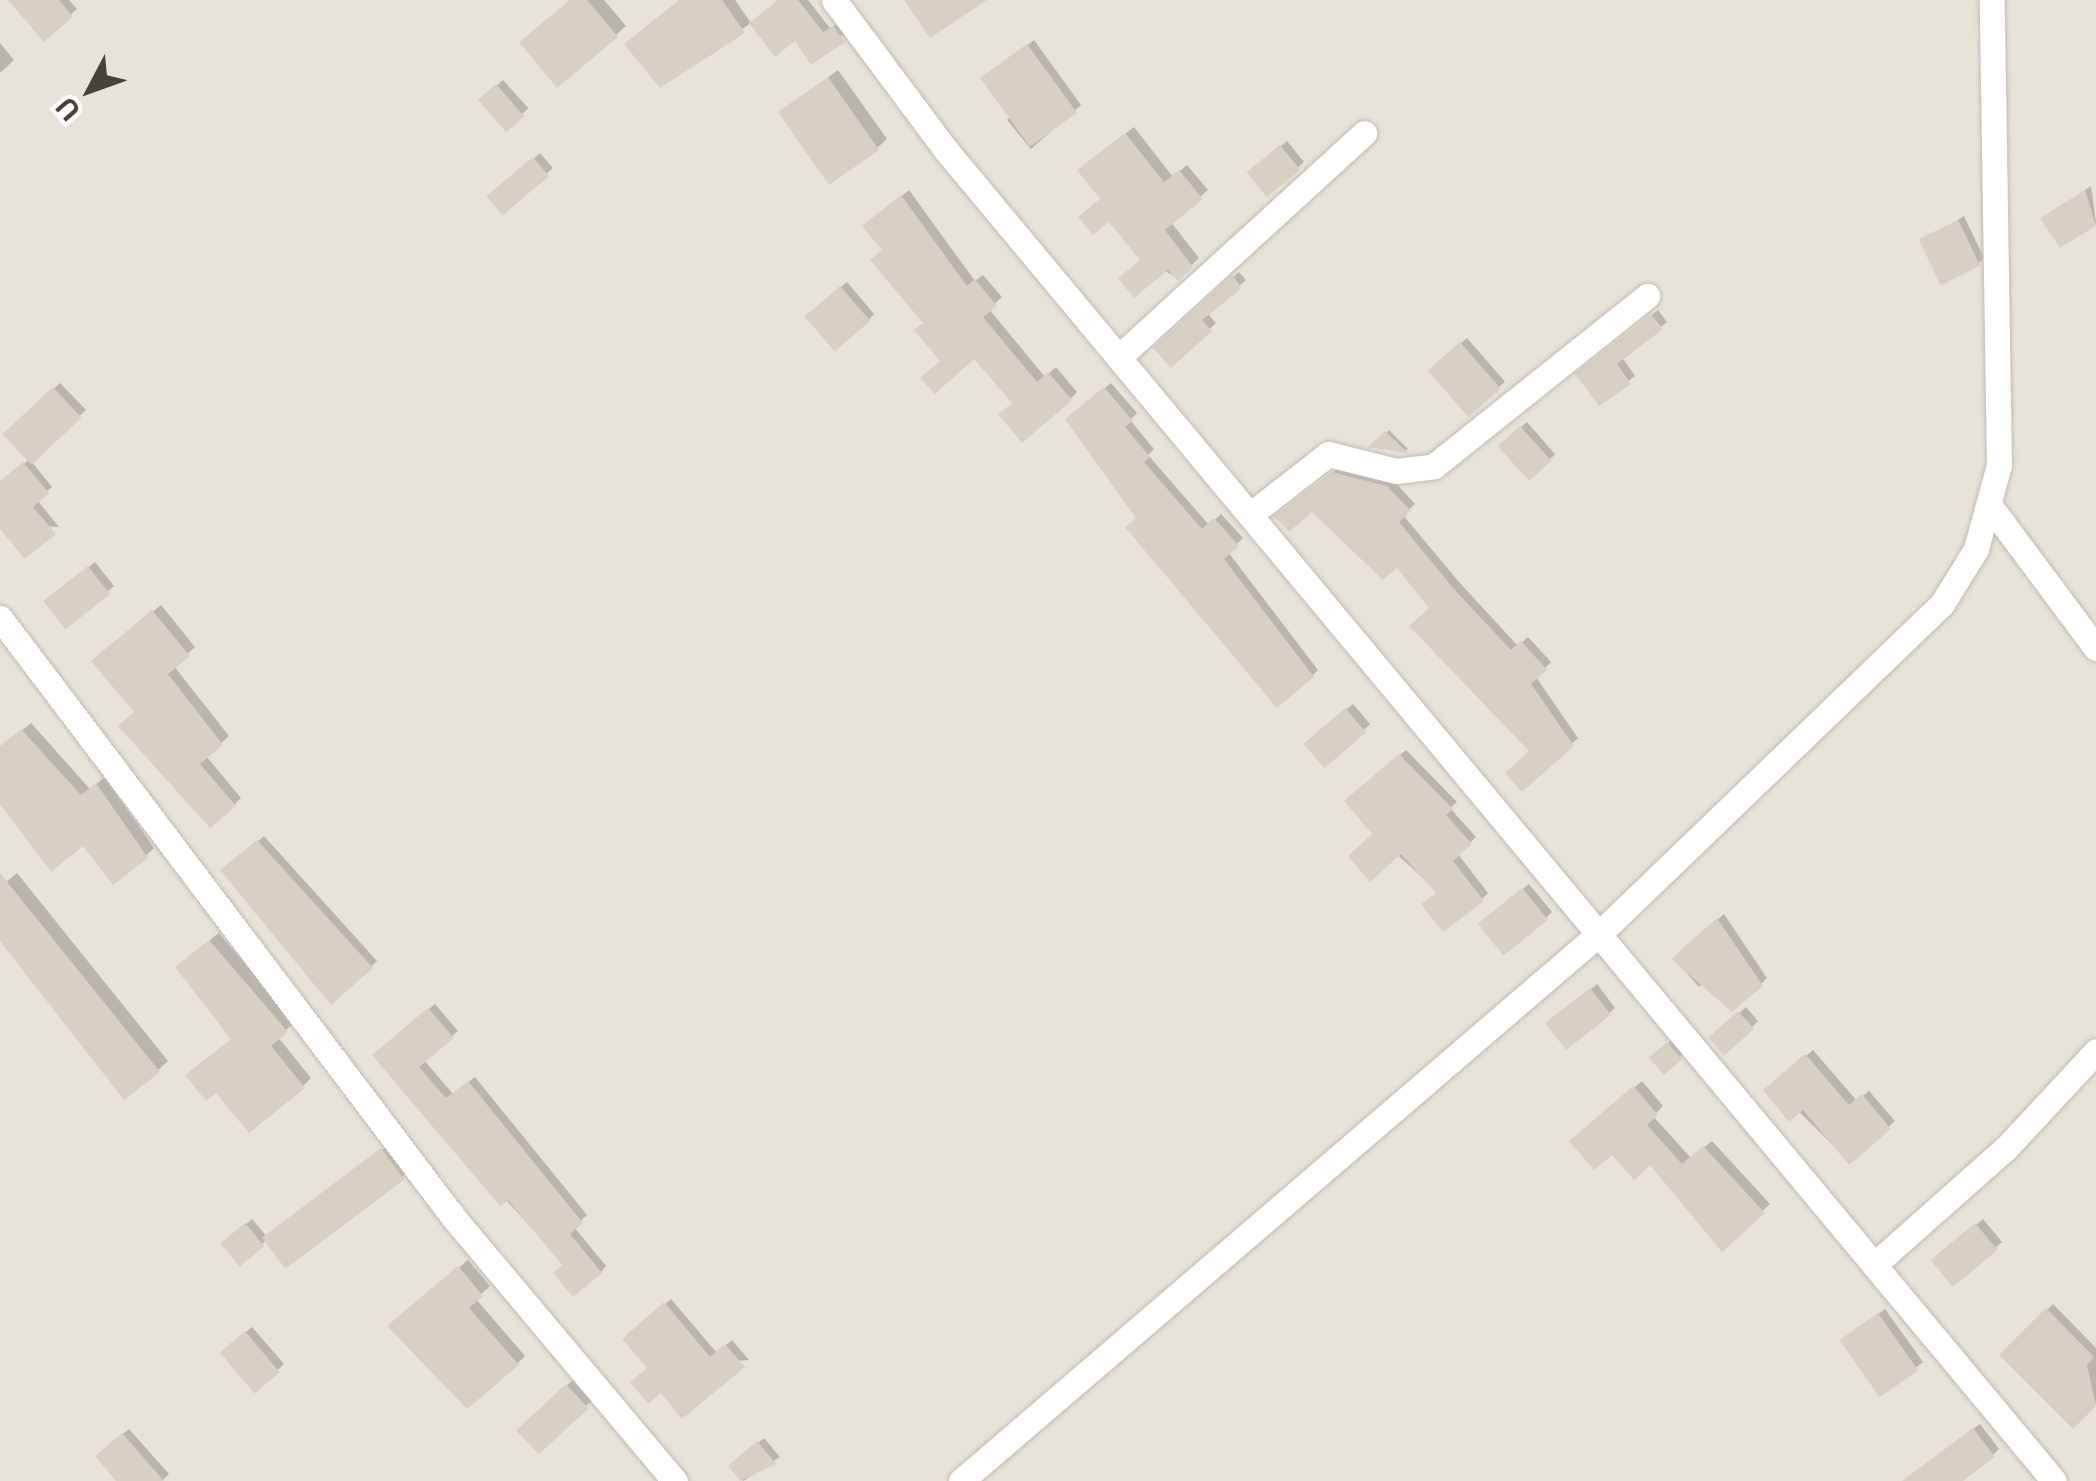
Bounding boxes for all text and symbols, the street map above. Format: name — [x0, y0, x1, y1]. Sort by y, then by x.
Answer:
north arrow — [40, 40, 140, 140]
text: U — [46, 89, 89, 130]

